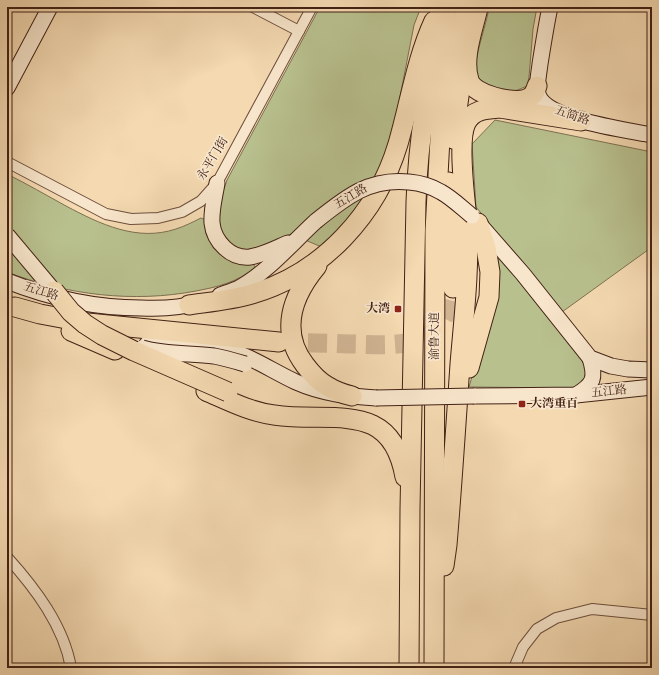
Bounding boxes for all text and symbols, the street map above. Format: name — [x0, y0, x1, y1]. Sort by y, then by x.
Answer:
street label: 五简路 — [552, 103, 592, 129]
street label: 永平门街 — [194, 133, 233, 184]
street label: 五江路 — [331, 181, 371, 213]
street label: 五江路 — [21, 279, 61, 305]
place label: 大湾 — [366, 301, 390, 317]
marker: 大湾 — [393, 304, 403, 314]
street label: 渝鲁大道 — [427, 312, 443, 360]
street label: 五江路 — [590, 382, 628, 402]
place label: 大湾重百 — [530, 396, 578, 412]
marker: 大湾重百 — [517, 399, 527, 409]

